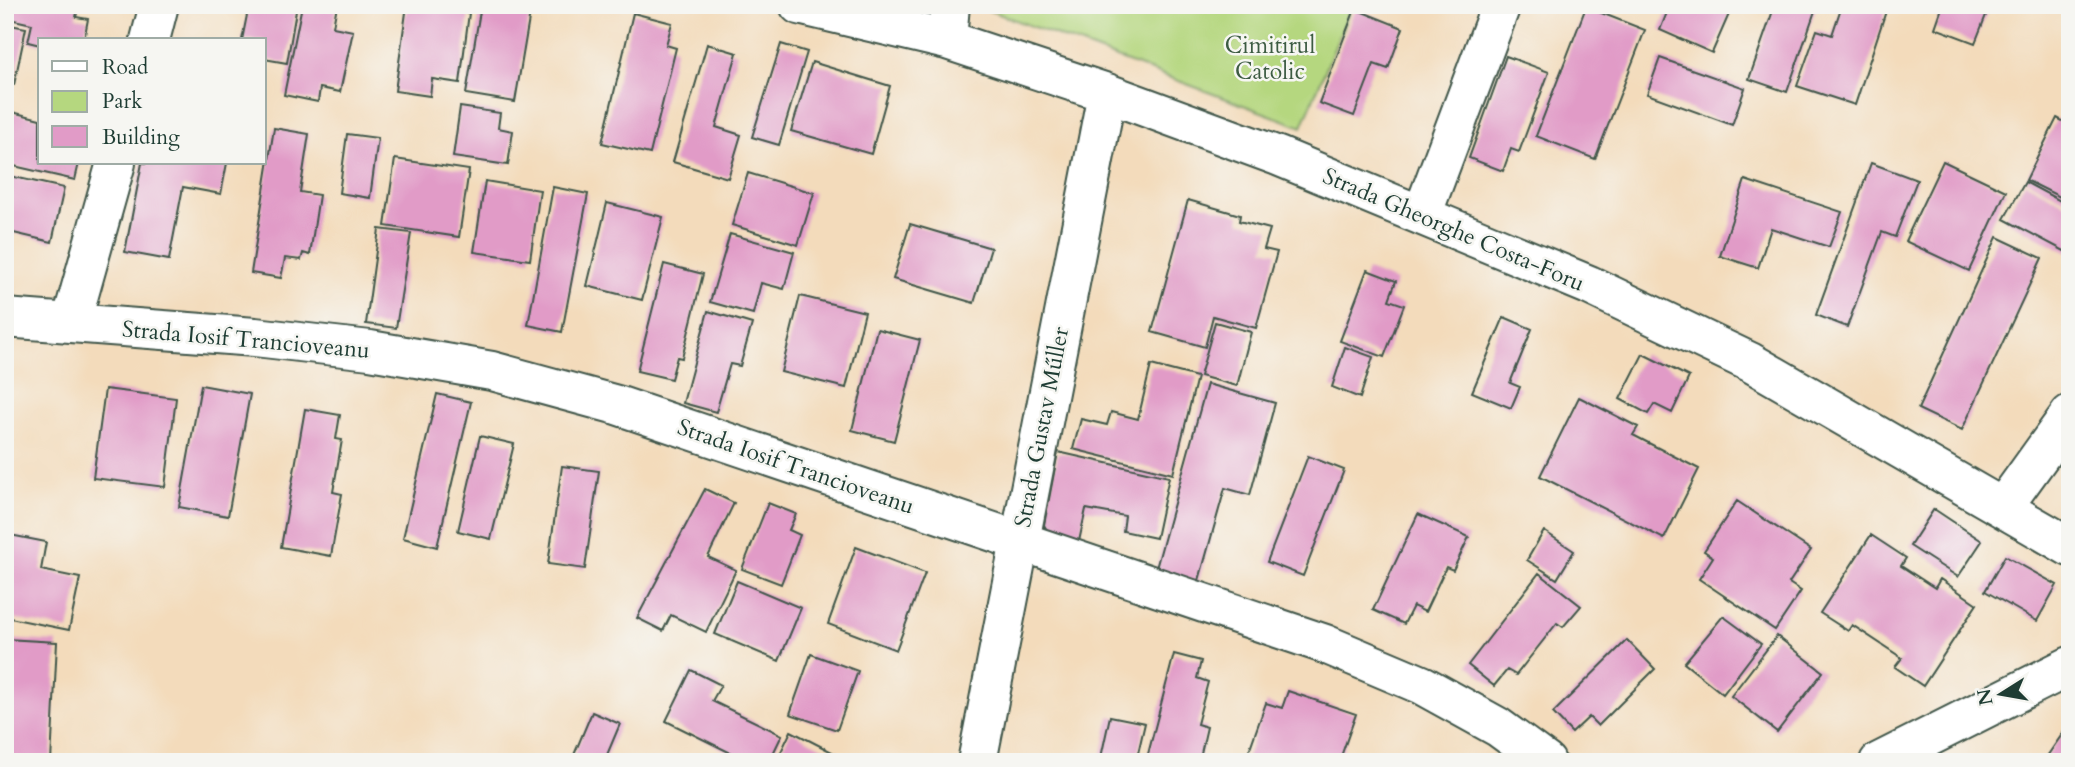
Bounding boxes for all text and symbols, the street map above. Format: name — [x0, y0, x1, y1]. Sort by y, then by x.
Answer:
park label: Cimitirul Catolic — [1225, 30, 1315, 87]
legend — [38, 38, 266, 164]
text: Road — [102, 53, 148, 82]
text: Park — [102, 87, 143, 116]
text: Building — [102, 123, 180, 152]
street label: Strada Gheorghe Costa-Foru — [1318, 160, 1589, 299]
street label: Strada Iosif Trancioveanu — [121, 313, 371, 366]
street label: Strada Gustav Műller — [1007, 323, 1076, 530]
street label: Strada Iosif Trancioveanu — [673, 411, 918, 522]
north arrow — [1966, 658, 2036, 728]
text: N — [1971, 686, 2000, 708]

